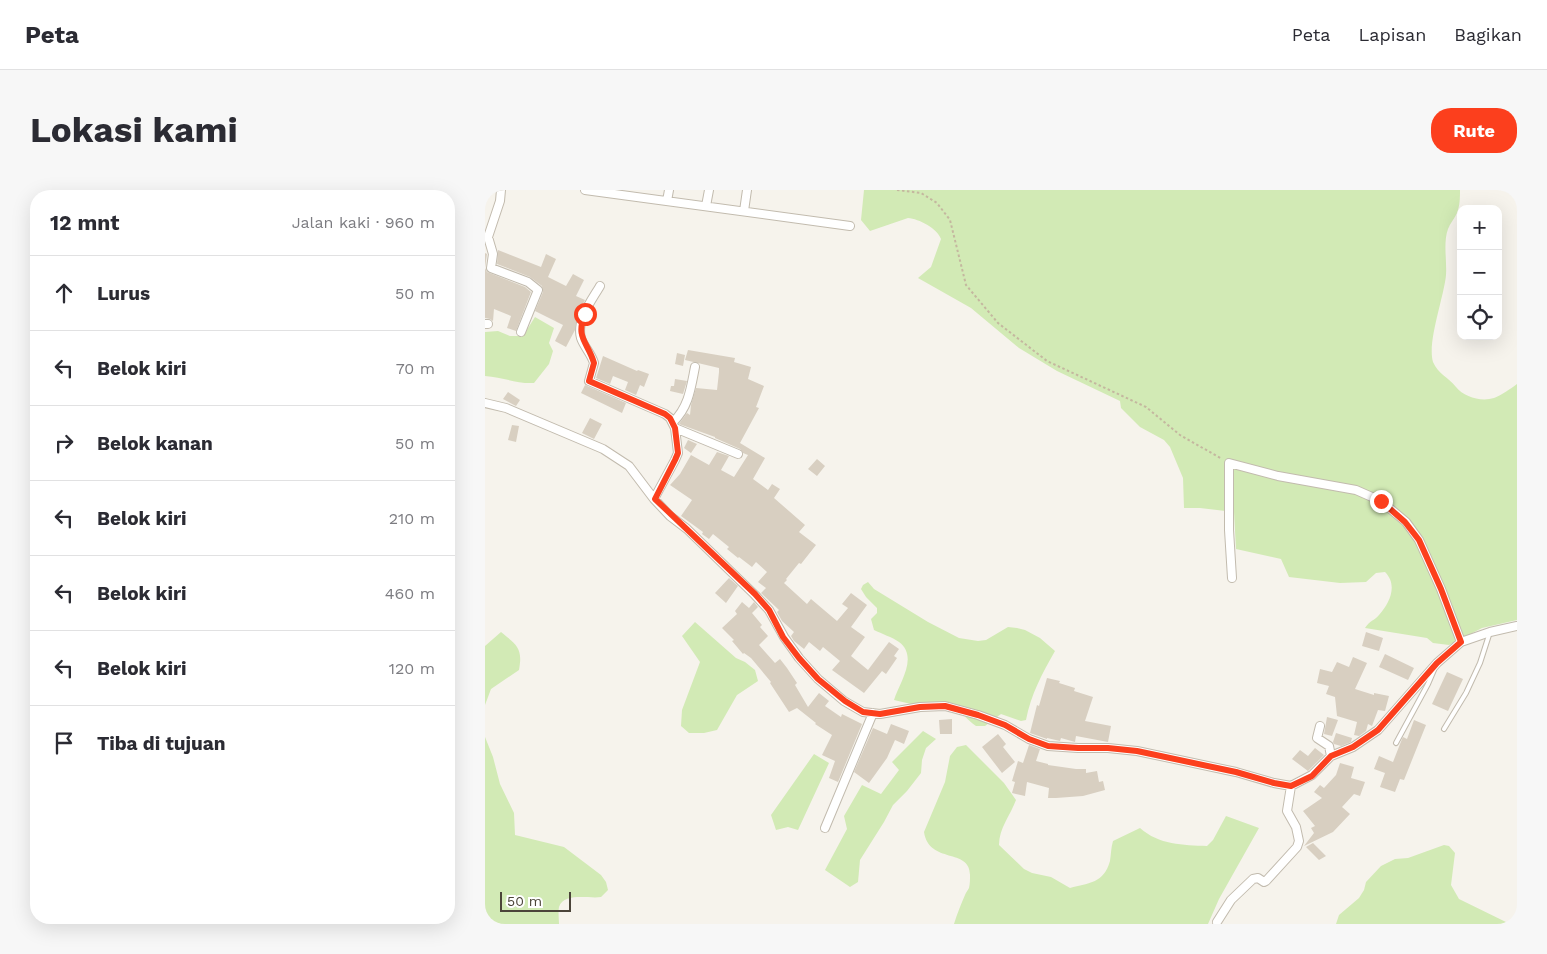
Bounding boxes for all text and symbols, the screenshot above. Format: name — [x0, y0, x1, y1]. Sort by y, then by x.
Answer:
text: Peta — [25, 21, 79, 49]
text: Peta — [1292, 24, 1330, 45]
text: Lapisan — [1358, 24, 1426, 45]
text: Bagikan — [1454, 24, 1522, 45]
button: Rute — [1431, 108, 1517, 153]
text: Lokasi kami — [30, 109, 238, 151]
map controls — [1457, 205, 1502, 340]
button: + — [1457, 205, 1502, 250]
text: 12 mnt — [50, 210, 119, 235]
text: Jalan kaki · 960 m — [292, 213, 435, 232]
button: − — [1457, 250, 1502, 295]
icon: ahead — [50, 279, 78, 307]
text: Lurus — [97, 282, 150, 305]
text: 50 m — [395, 284, 435, 303]
button: locate — [1457, 295, 1502, 340]
route start — [574, 303, 597, 326]
icon: left — [50, 354, 78, 382]
text: Belok kiri — [97, 357, 187, 380]
text: 70 m — [396, 359, 435, 378]
icon: right — [50, 429, 78, 457]
text: Belok kanan — [97, 432, 213, 455]
text: 50 m — [395, 434, 435, 453]
route end — [1370, 490, 1393, 513]
icon: left — [50, 504, 78, 532]
text: Belok kiri — [97, 507, 187, 530]
text: 210 m — [389, 509, 435, 528]
icon: left — [50, 579, 78, 607]
text: Belok kiri — [97, 582, 187, 605]
text: 460 m — [385, 584, 435, 603]
icon: left — [50, 654, 78, 682]
text: Belok kiri — [97, 657, 187, 680]
text: 120 m — [389, 659, 435, 678]
icon: arrive — [50, 729, 78, 757]
text: Tiba di tujuan — [97, 732, 226, 755]
scale bar — [500, 889, 571, 912]
text: 50 m — [507, 893, 542, 909]

